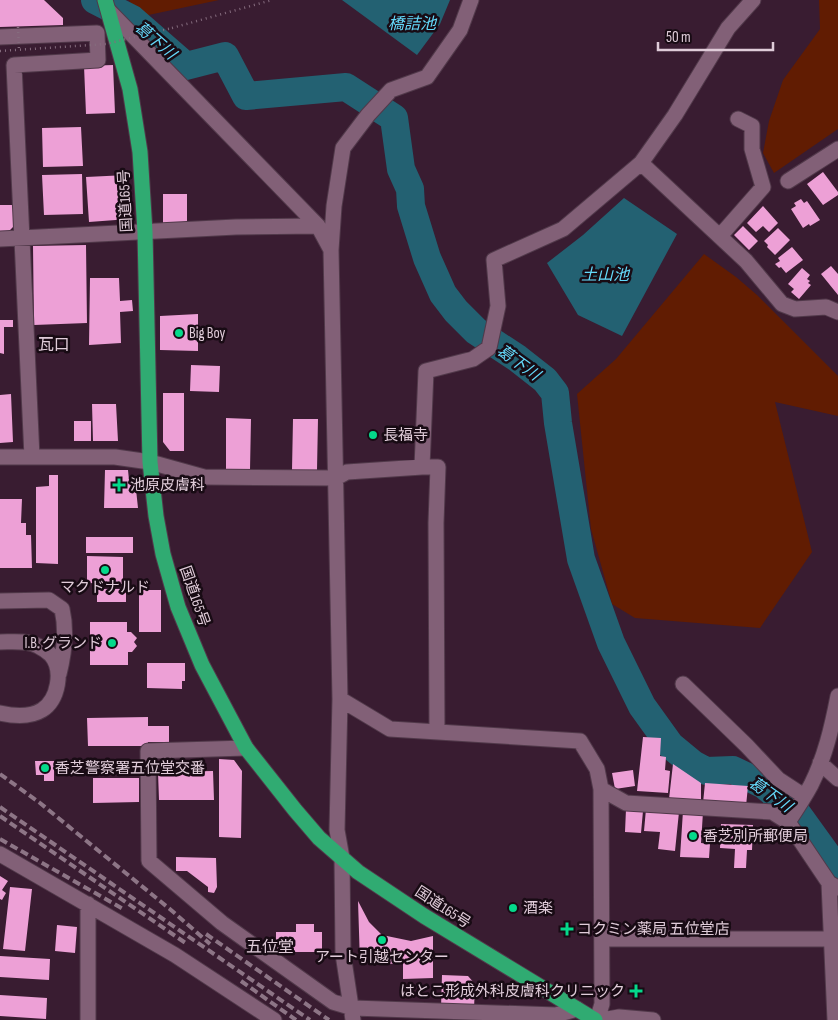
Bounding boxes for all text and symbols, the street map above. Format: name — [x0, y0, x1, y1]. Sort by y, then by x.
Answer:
water label: 橋詰池 — [388, 15, 438, 34]
water label: 葛下川 — [131, 18, 181, 65]
scale bar — [658, 20, 773, 52]
text: 50 m — [666, 28, 691, 47]
street label: 国道165号 — [114, 169, 137, 233]
water label: 土山池 — [581, 266, 631, 285]
place label: Big Boy — [189, 324, 226, 343]
marker: Big Boy — [173, 327, 185, 339]
district label: 瓦口 — [38, 336, 70, 355]
water label: 葛下川 — [493, 341, 545, 386]
place label: 長福寺 — [383, 426, 428, 445]
marker: 長福寺 — [367, 429, 379, 441]
place label: 池原皮膚科 — [130, 476, 205, 495]
marker: 池原皮膚科 — [112, 478, 126, 492]
street label: 国道165号 — [175, 563, 214, 629]
marker: マクドナルド — [99, 564, 111, 576]
place label: マクドナルド — [60, 578, 150, 597]
place label: I.B. グランド — [24, 634, 102, 653]
marker: I.B. グランド — [106, 637, 118, 649]
place label: 香芝警察署五位堂交番 — [55, 759, 205, 778]
marker: 香芝警察署五位堂交番 — [39, 762, 51, 774]
water label: 葛下川 — [745, 774, 797, 818]
place label: 香芝別所郵便局 — [703, 827, 808, 846]
marker: 香芝別所郵便局 — [687, 830, 699, 842]
street label: 国道165号 — [411, 882, 474, 933]
place label: 酒楽 — [523, 899, 553, 918]
marker: 酒楽 — [507, 902, 519, 914]
place label: コクミン薬局 五位堂店 — [577, 920, 729, 939]
marker: コクミン薬局 五位堂店 — [561, 923, 573, 935]
marker: アート引越センター — [376, 934, 388, 946]
district label: 五位堂 — [246, 938, 294, 957]
place label: アート引越センター — [315, 948, 449, 967]
place label: はとこ形成外科皮膚科クリニック — [400, 982, 625, 1001]
marker: はとこ形成外科皮膚科クリニック — [629, 984, 643, 998]

